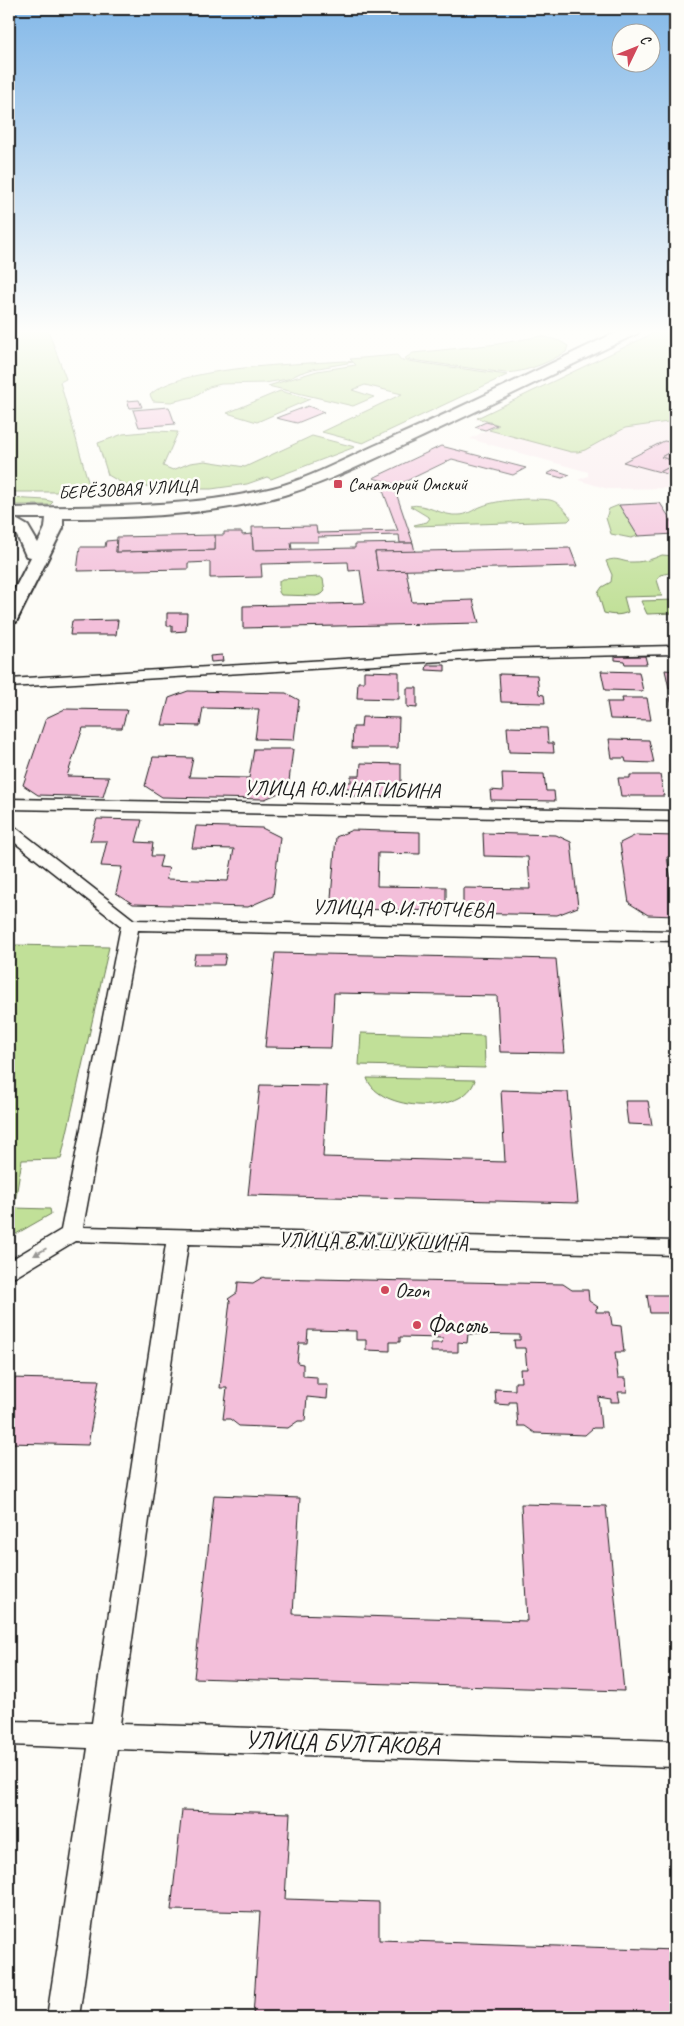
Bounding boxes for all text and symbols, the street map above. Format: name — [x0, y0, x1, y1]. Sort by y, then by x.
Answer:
north arrow — [612, 22, 662, 72]
text: С — [637, 31, 655, 49]
place label: Санаторий Омский — [348, 473, 469, 495]
street label: БЕРЁЗОВАЯ УЛИЦА — [58, 474, 199, 504]
marker: Санаторий Омский — [332, 478, 344, 490]
street label: УЛИЦА Ю.М.НАГИБИНА — [244, 774, 442, 804]
street label: УЛИЦА Ф.И.ТЮТЧЕВА — [312, 893, 495, 923]
street label: УЛИЦА В.М.ШУКШИНА — [278, 1226, 469, 1256]
one-way arrow — [34, 1248, 47, 1257]
place label: Ozon — [395, 1277, 430, 1303]
marker: Ozon — [379, 1284, 391, 1296]
place label: Фасоль — [427, 1309, 489, 1341]
marker: Фасоль — [411, 1319, 423, 1331]
street label: УЛИЦА БУЛГАКОВА — [244, 1724, 441, 1762]

